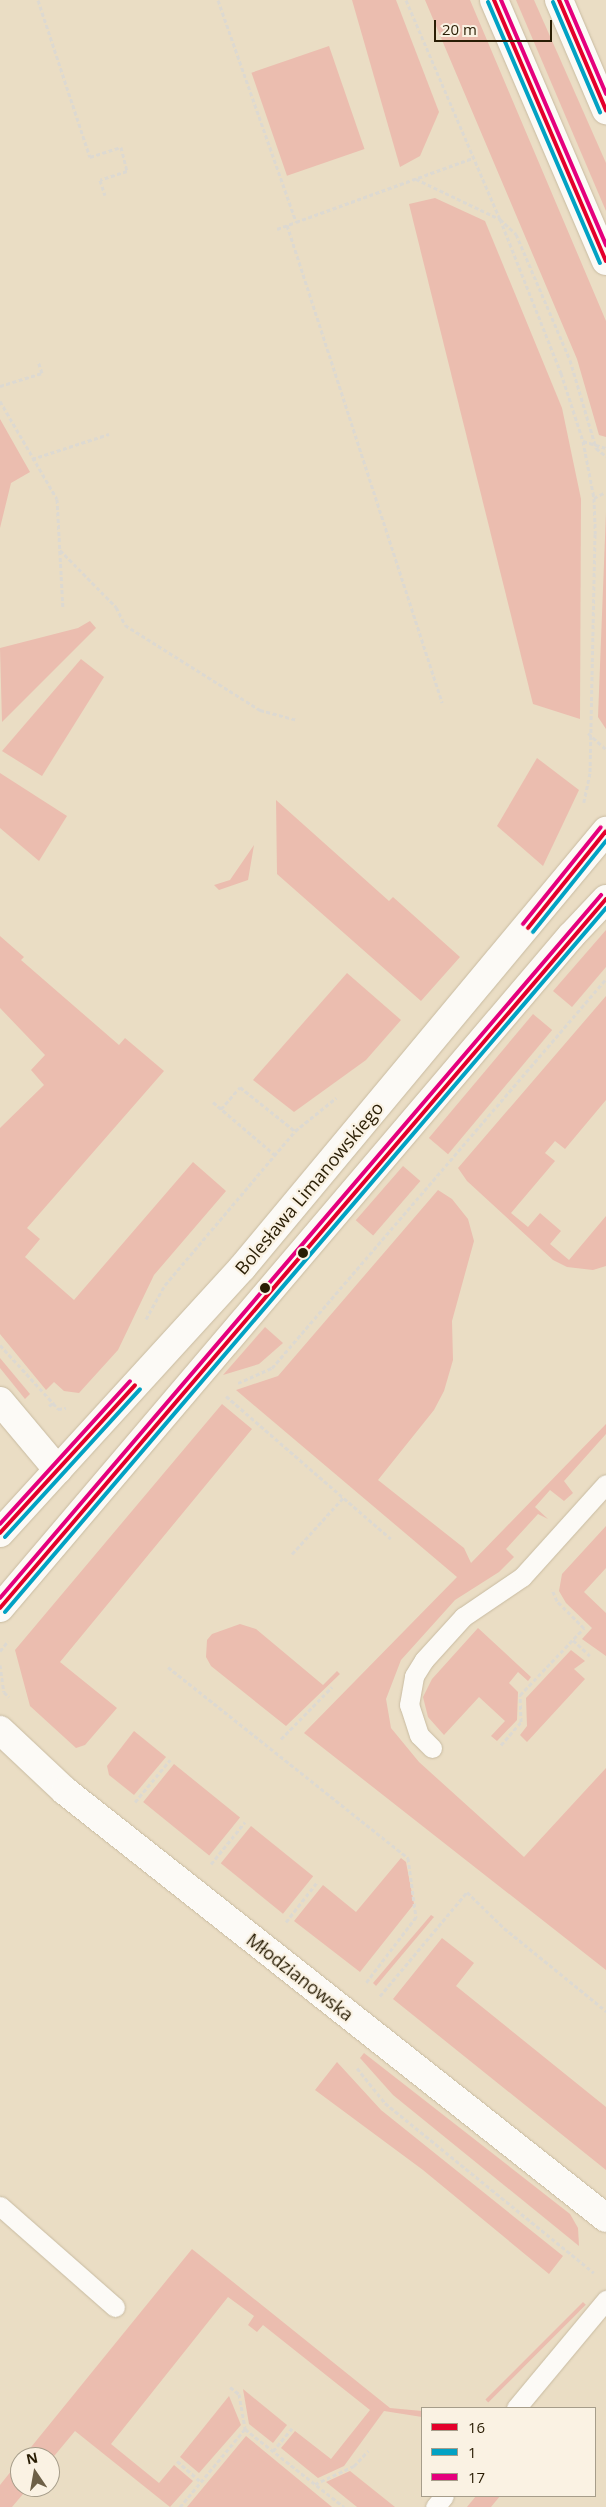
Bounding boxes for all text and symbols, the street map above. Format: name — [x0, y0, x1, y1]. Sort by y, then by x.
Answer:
scale bar — [436, 10, 554, 42]
text: 20 m — [442, 19, 477, 39]
street label: Bolesława Limanowskiego — [230, 1097, 388, 1279]
unlabelled marker — [298, 1248, 308, 1258]
unlabelled marker — [260, 1283, 270, 1293]
street label: Młodzianowska — [242, 1929, 358, 2025]
legend — [421, 2407, 596, 2497]
text: 16 — [468, 2417, 485, 2437]
text: 1 — [468, 2442, 477, 2462]
north arrow — [10, 2447, 60, 2497]
text: N — [24, 2447, 40, 2468]
text: 17 — [468, 2467, 485, 2487]

